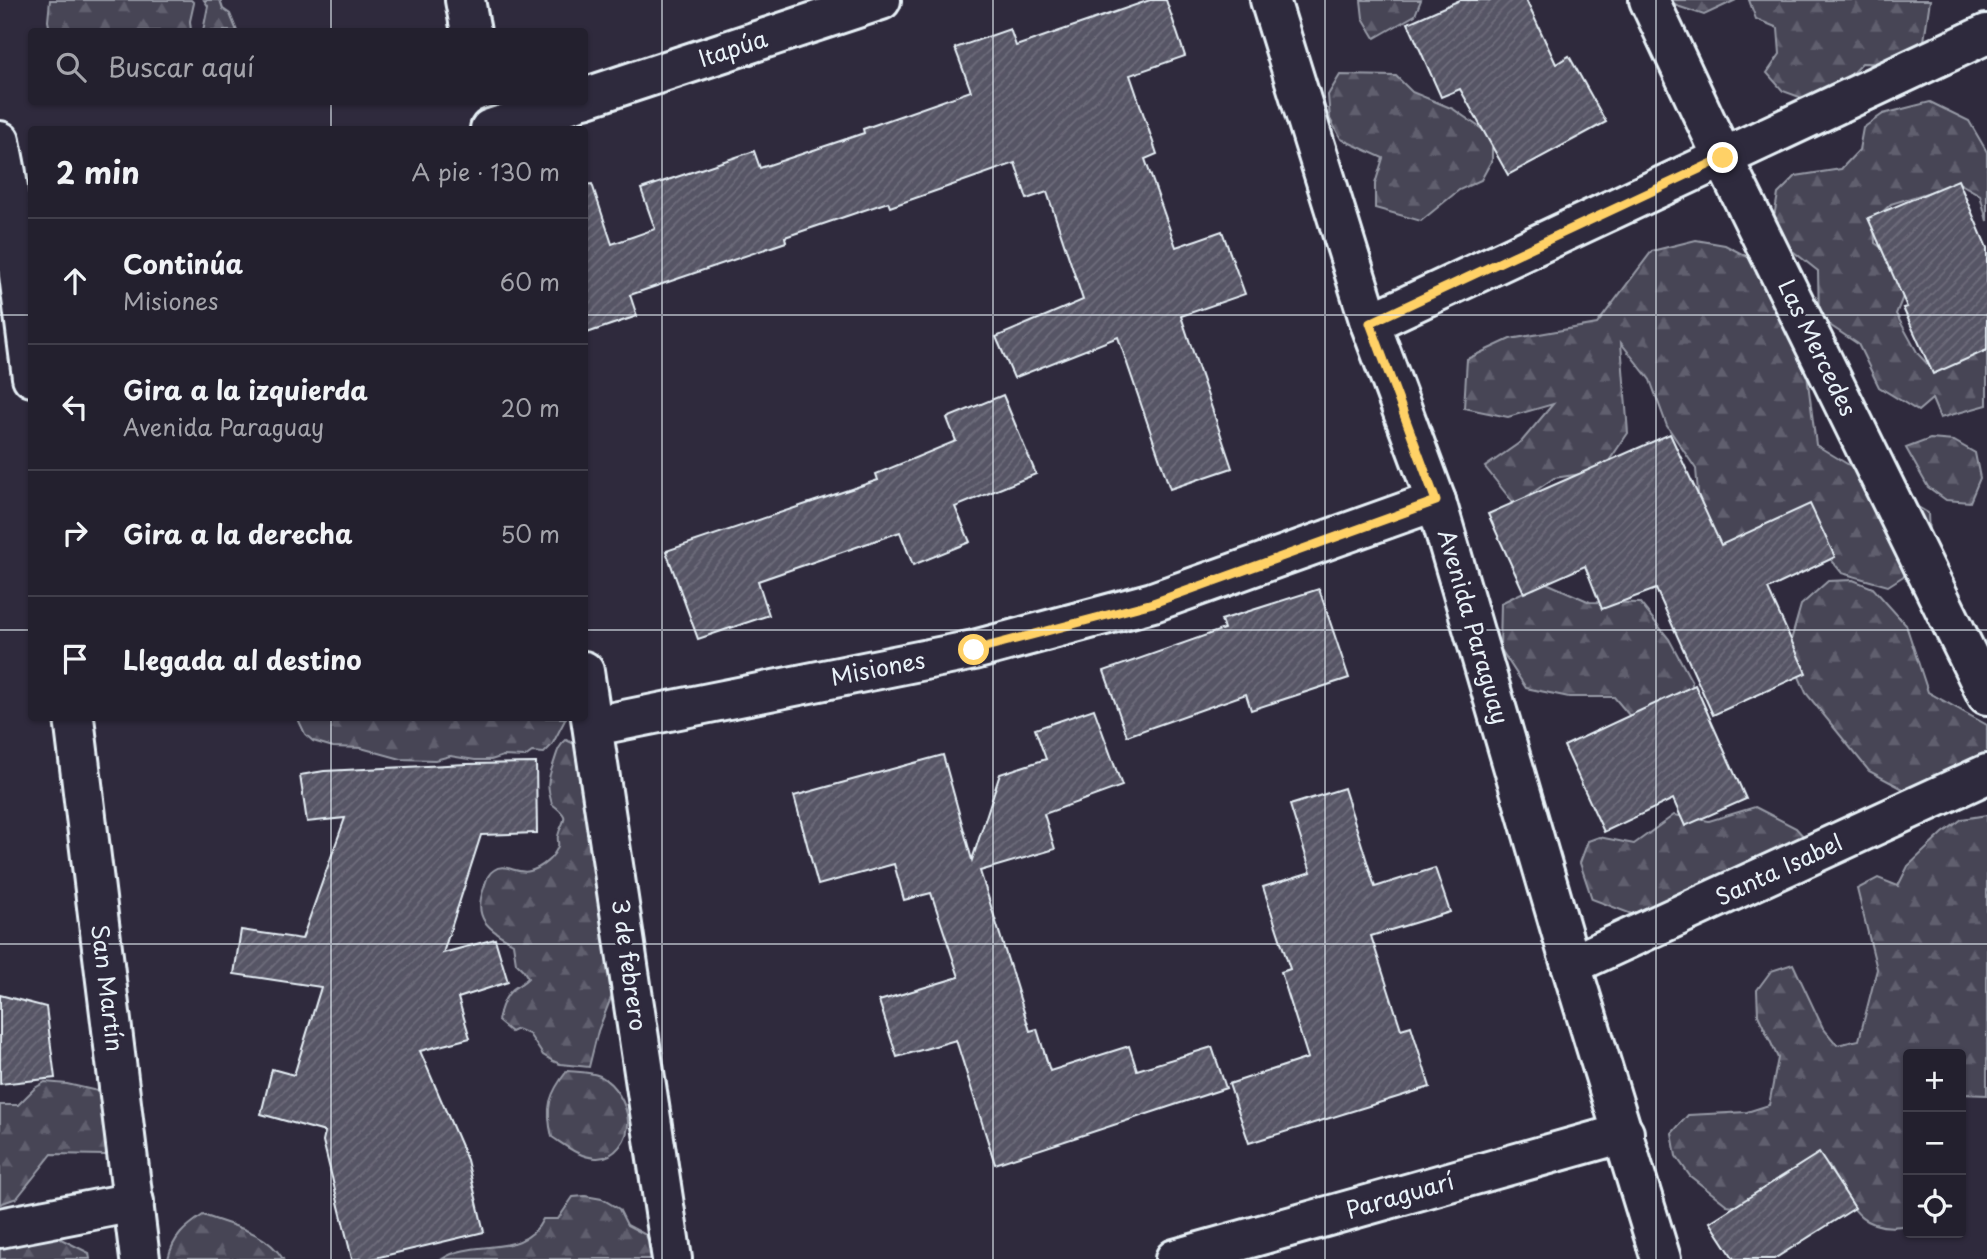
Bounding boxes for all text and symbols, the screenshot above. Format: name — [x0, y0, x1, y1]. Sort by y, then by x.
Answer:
street label: Itapúa — [694, 20, 772, 75]
search box — [28, 28, 588, 105]
text: Buscar aquí — [108, 47, 254, 86]
icon: search — [52, 48, 90, 86]
route end — [1707, 142, 1738, 173]
text: 2 min — [56, 149, 140, 194]
text: A pie · 130 m — [412, 154, 560, 189]
text: Continúa — [123, 244, 243, 283]
icon: ahead — [56, 262, 94, 300]
text: 60 m — [500, 264, 560, 299]
street label: Las Mercedes — [1770, 273, 1867, 422]
text: Misiones — [123, 283, 219, 318]
text: Gira a la izquierda — [123, 370, 368, 409]
icon: left — [56, 388, 94, 426]
text: 20 m — [501, 390, 560, 425]
text: Avenida Paraguay — [123, 409, 324, 444]
icon: right — [56, 514, 94, 552]
text: Gira a la derecha — [123, 514, 353, 553]
text: 50 m — [500, 516, 560, 551]
street label: Avenida Paraguay — [1430, 525, 1519, 728]
route start — [958, 634, 989, 665]
icon: arrive — [56, 640, 94, 678]
text: Llegada al destino — [123, 640, 362, 679]
street label: Misiones — [827, 641, 928, 694]
street label: Santa Isabel — [1709, 824, 1848, 913]
street label: 3 de febrero — [604, 897, 657, 1033]
street label: San Martín — [83, 922, 134, 1053]
map controls — [1903, 1049, 1966, 1238]
button: + — [1903, 1049, 1966, 1112]
button: − — [1903, 1112, 1966, 1175]
street label: Paraguarí — [1341, 1162, 1458, 1227]
button: locate — [1903, 1175, 1966, 1238]

